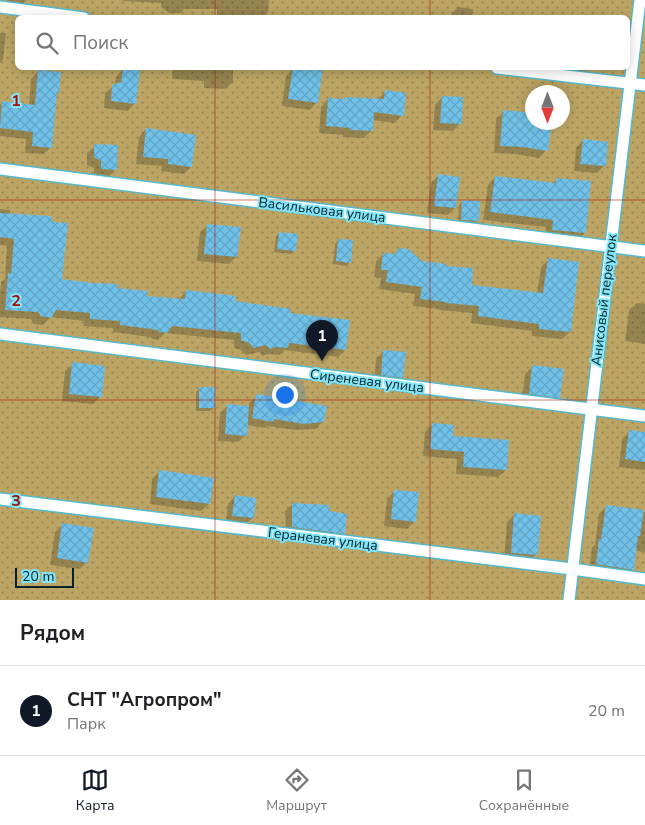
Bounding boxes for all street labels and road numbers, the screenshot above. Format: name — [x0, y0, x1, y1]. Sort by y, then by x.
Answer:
street label: Васильковая улица — [257, 193, 387, 227]
street label: Анисовый переулок — [586, 232, 622, 367]
street label: Сиреневая улица — [309, 365, 425, 397]
street label: Гераневая улица — [267, 523, 379, 555]

